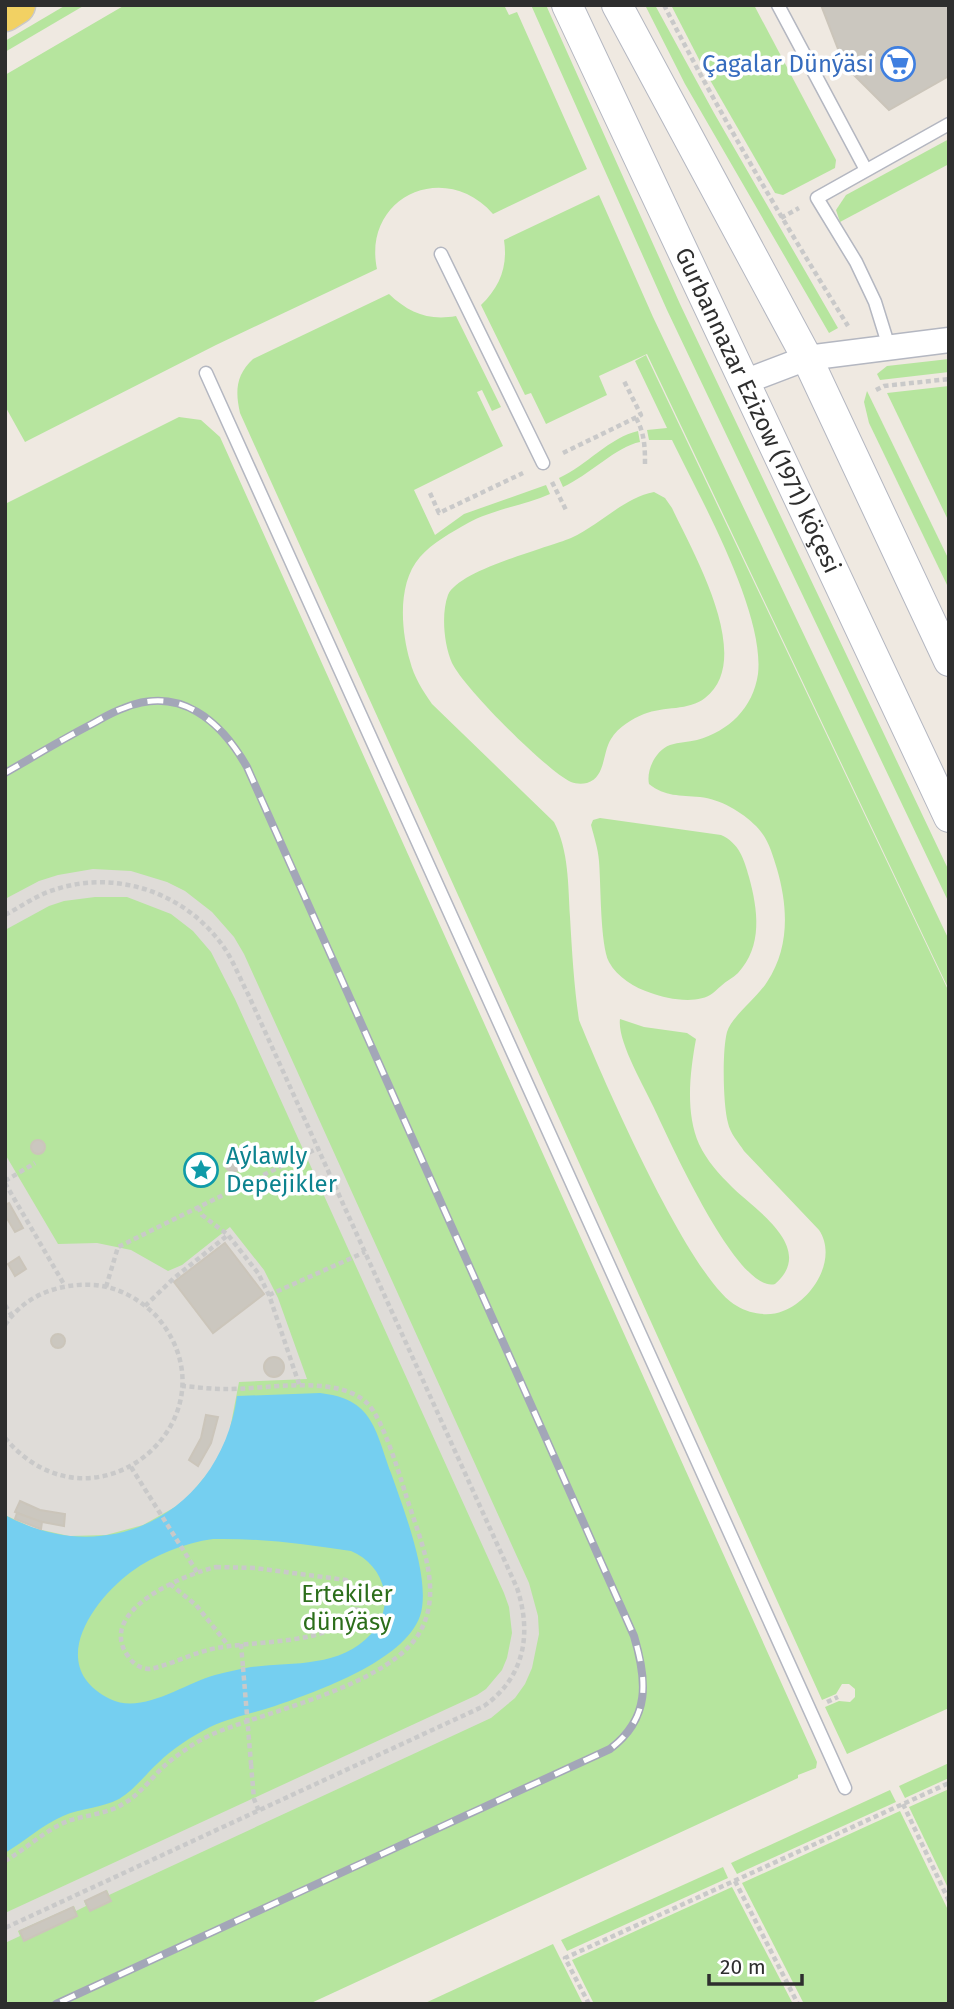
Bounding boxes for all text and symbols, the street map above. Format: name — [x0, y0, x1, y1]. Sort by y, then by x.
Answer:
supermarket icon: Çagalar Dünýäsi — [879, 45, 917, 83]
place label: Çagalar Dünýäsi — [702, 50, 874, 78]
street label: Gurbannazar Ezizow (1971) köçesi — [669, 243, 846, 578]
place label: Aýlawly Depejikler — [226, 1142, 338, 1198]
place icon: Aýlawly Depejikler — [182, 1151, 220, 1189]
park label: Ertekiler dünýäsy — [301, 1580, 394, 1636]
scale bar — [709, 1942, 802, 1986]
text: 20 m — [720, 1954, 766, 1980]

